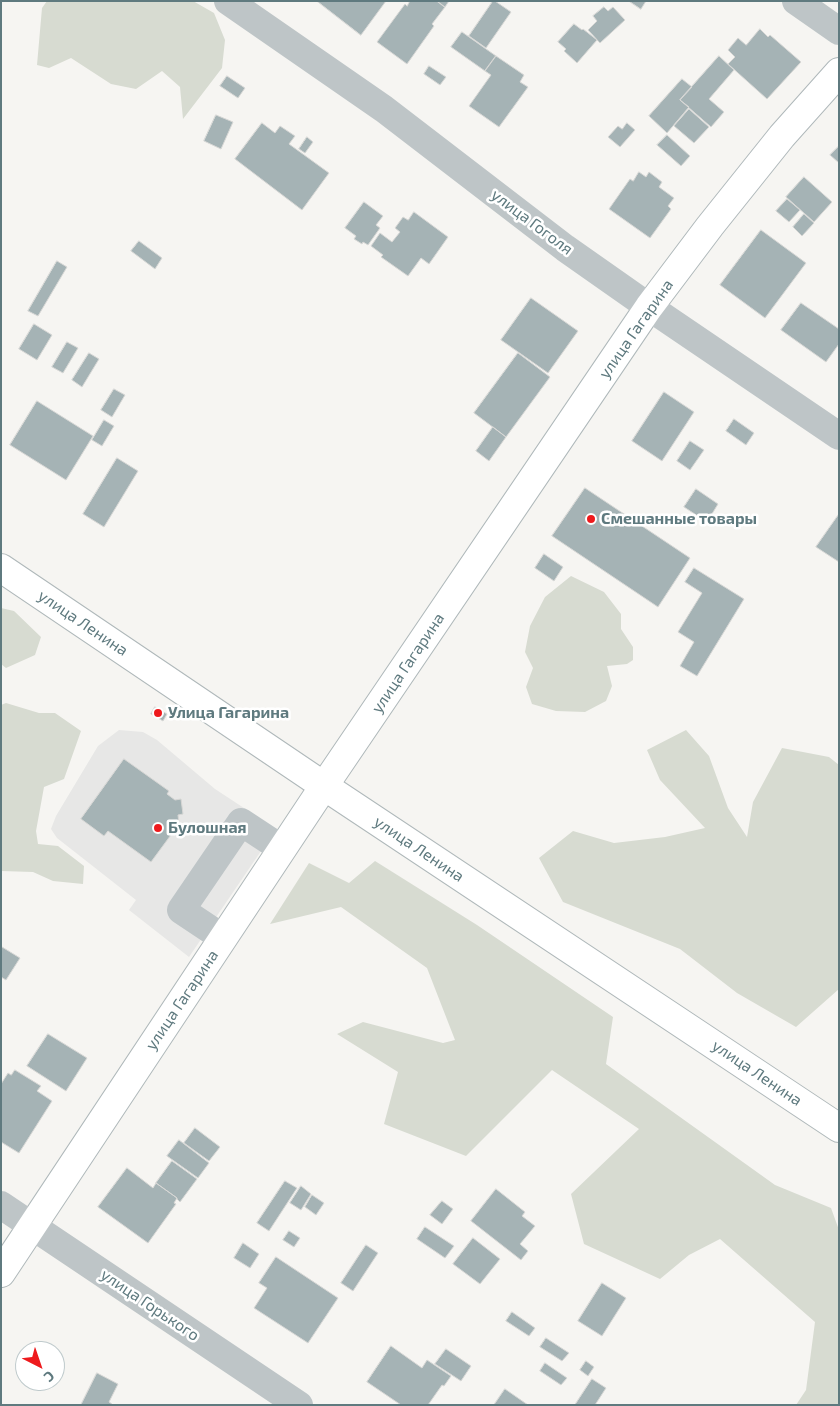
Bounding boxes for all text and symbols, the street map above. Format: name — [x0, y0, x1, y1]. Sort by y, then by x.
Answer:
street label: улица Гоголя — [487, 185, 577, 259]
street label: улица Гагарина — [595, 276, 677, 382]
place label: Смешанные товары — [601, 509, 757, 529]
marker: Смешанные товары — [585, 513, 597, 525]
street label: улица Ленина — [34, 586, 132, 660]
street label: улица Гагарина — [367, 609, 449, 717]
place label: Улица Гагарина — [168, 703, 289, 723]
marker: Улица Гагарина — [152, 707, 164, 719]
street label: улица Ленина — [370, 812, 468, 886]
place label: Булошная — [168, 818, 247, 838]
marker: Булошная — [152, 822, 164, 834]
street label: улица Гагарина — [141, 946, 223, 1054]
street label: улица Ленина — [708, 1036, 806, 1110]
street label: улица Горького — [97, 1265, 203, 1345]
north arrow — [15, 1341, 65, 1391]
text: С — [41, 1368, 58, 1386]

